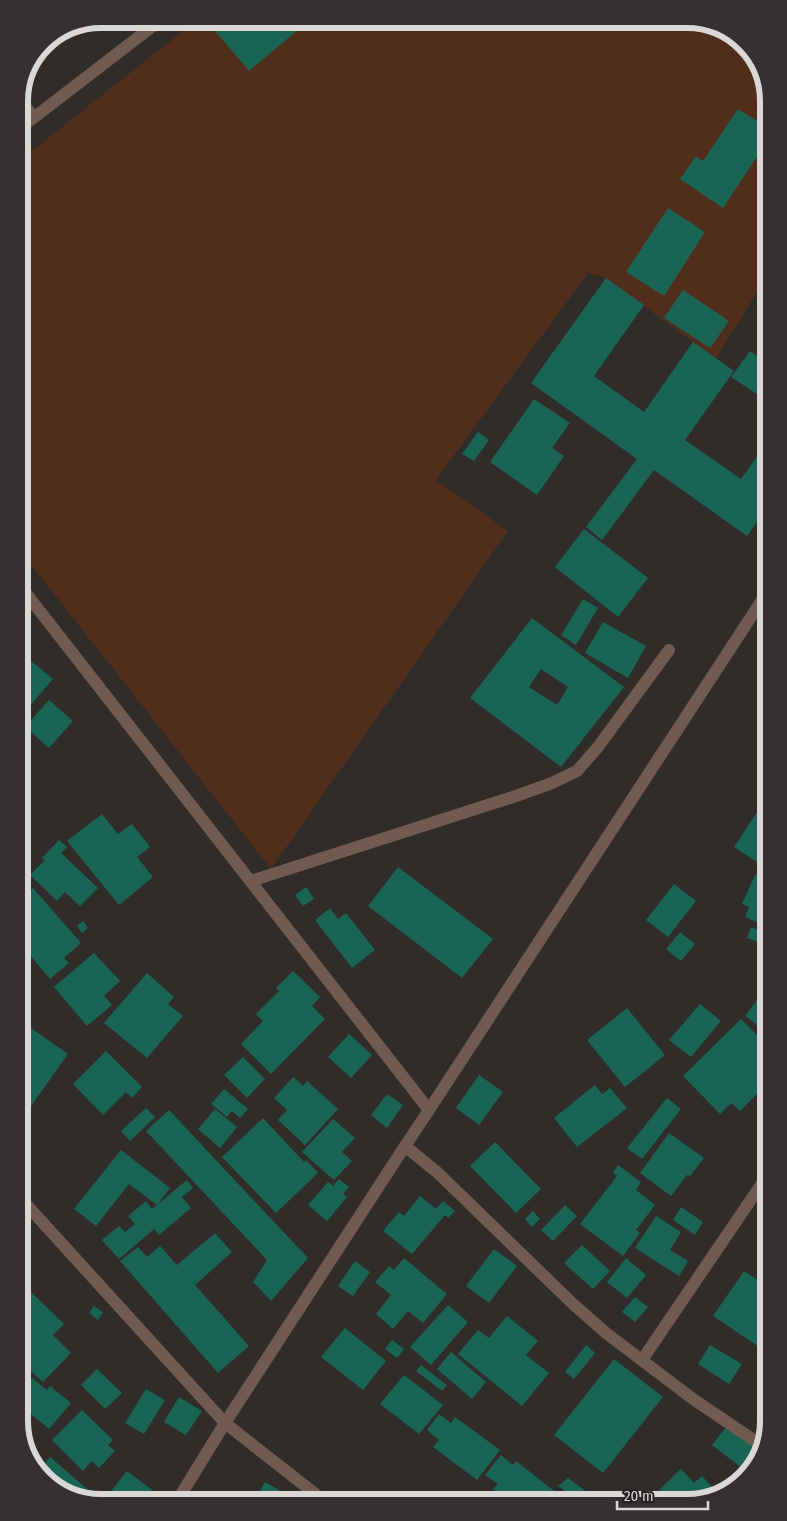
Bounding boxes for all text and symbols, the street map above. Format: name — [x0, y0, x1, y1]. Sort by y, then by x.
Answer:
scale bar — [617, 1478, 708, 1510]
text: 20 m — [624, 1487, 654, 1505]

